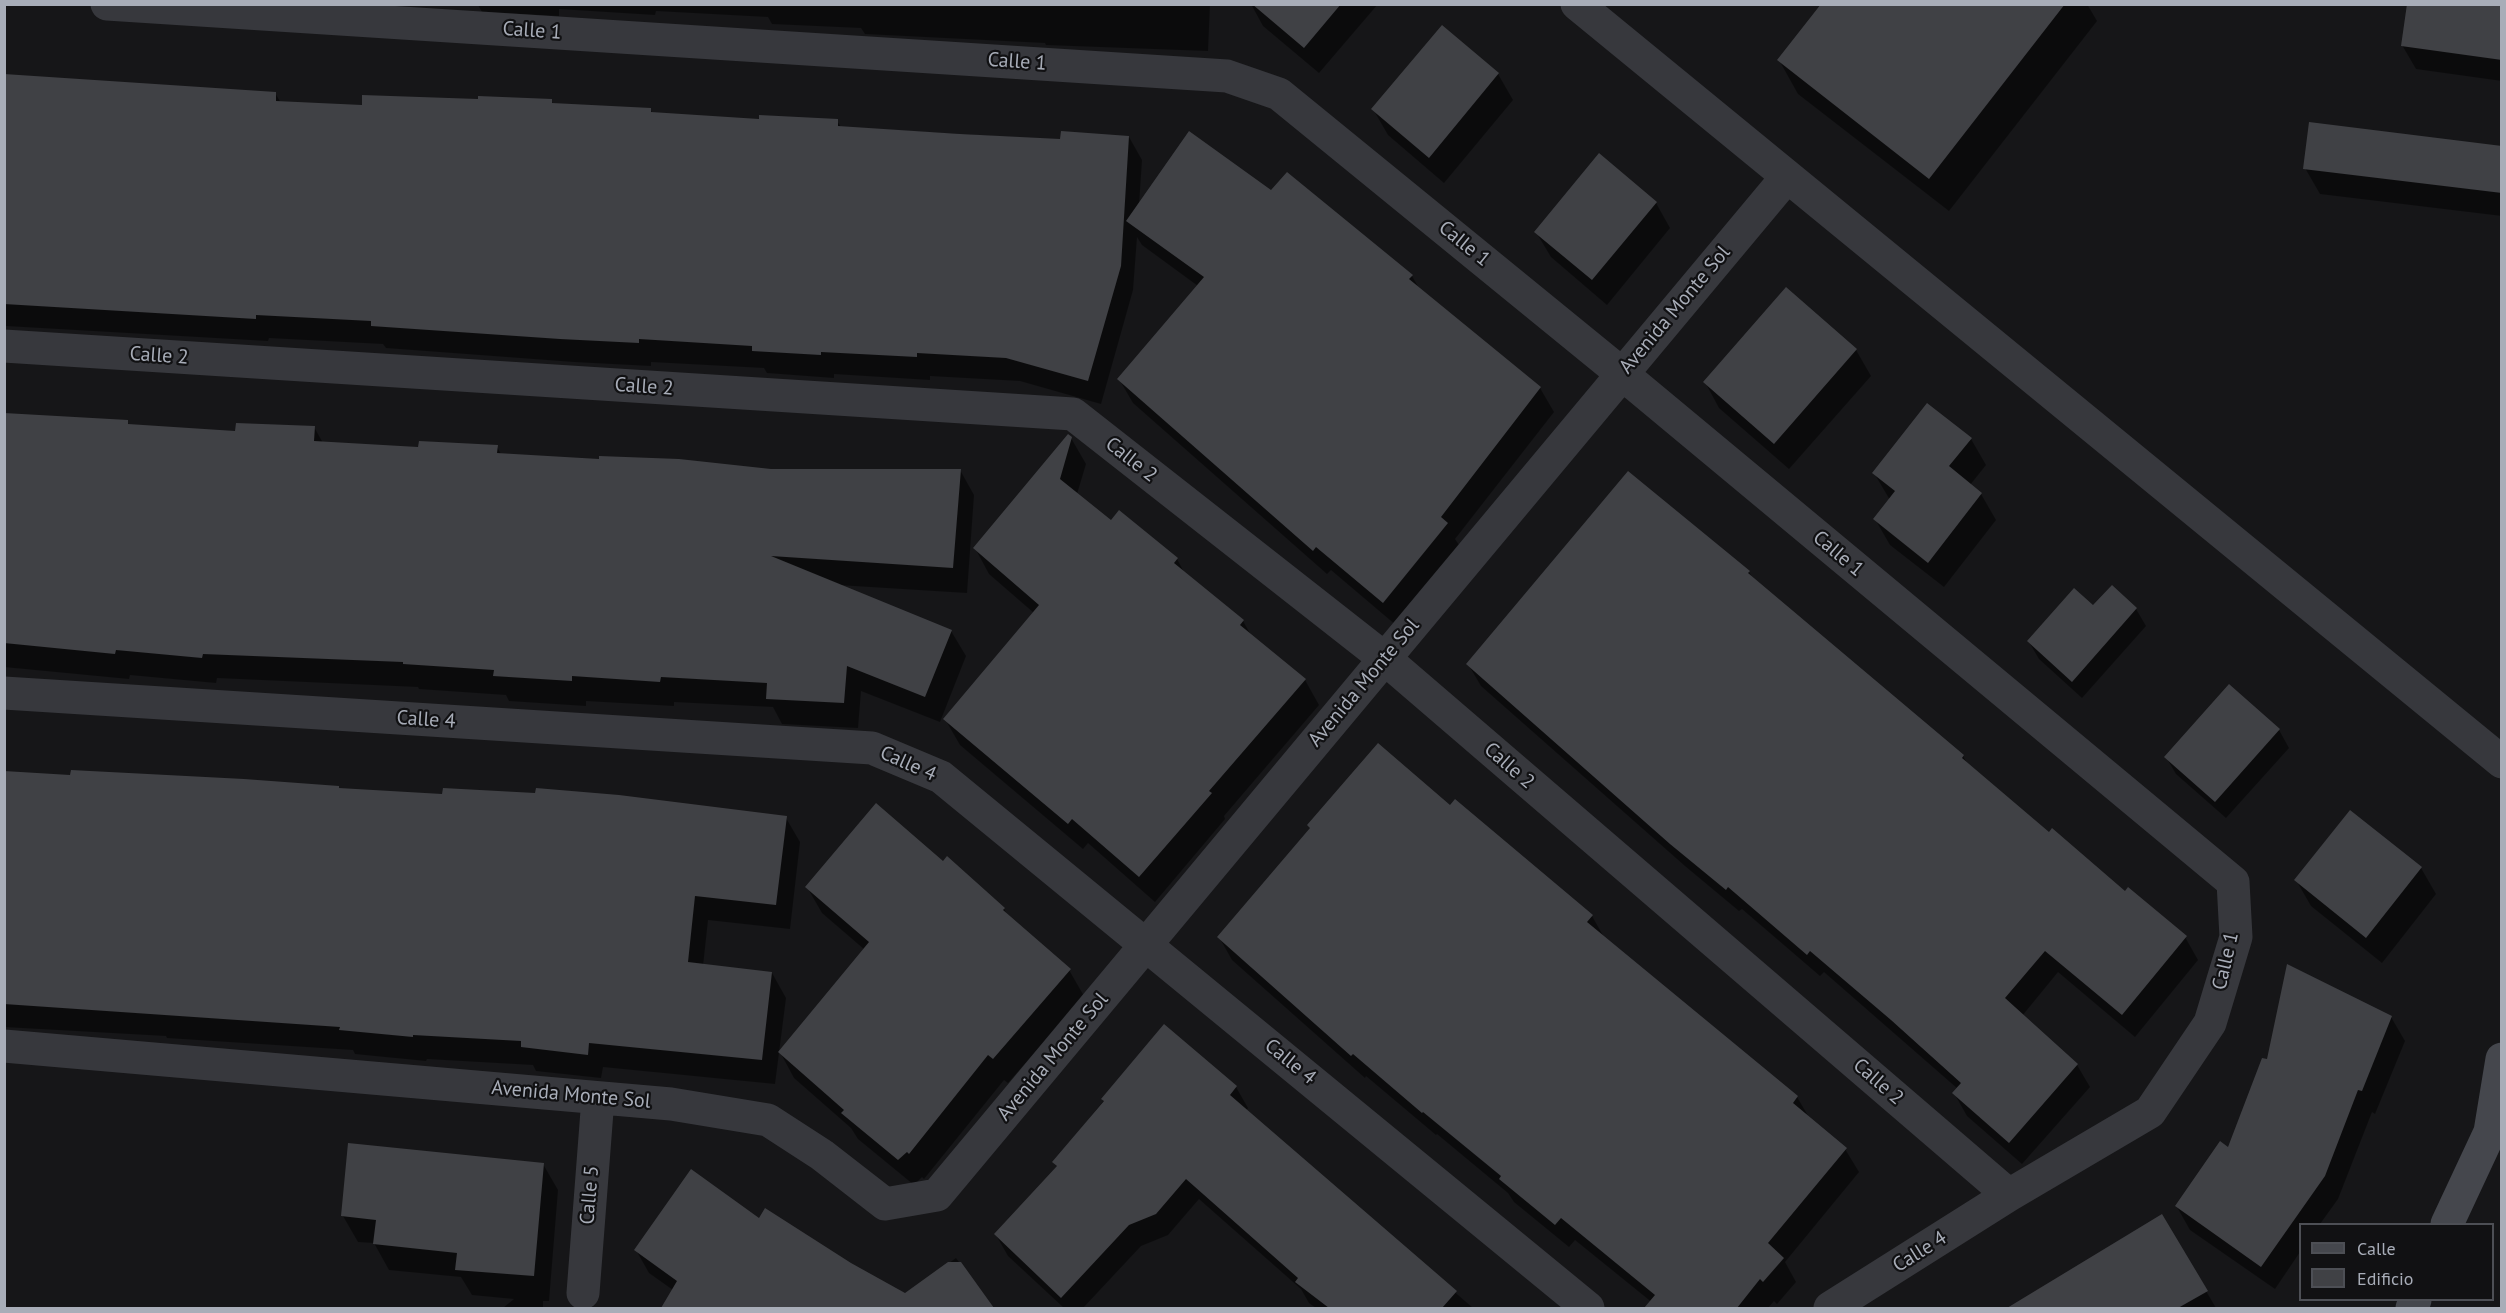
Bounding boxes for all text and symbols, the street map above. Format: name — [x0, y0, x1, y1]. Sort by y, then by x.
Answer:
street label: Calle 1 — [502, 17, 562, 45]
street label: Calle 1 — [987, 48, 1047, 76]
street label: Calle 1 — [1433, 216, 1495, 272]
street label: Avenida Monte Sol — [1615, 241, 1735, 379]
street label: Calle 2 — [129, 342, 189, 370]
street label: Calle 2 — [614, 373, 674, 401]
street label: Calle 2 — [1100, 432, 1162, 488]
street label: Calle 1 — [1808, 526, 1868, 582]
street label: Avenida Monte Sol — [1304, 614, 1424, 752]
street label: Calle 4 — [396, 706, 456, 734]
street label: Calle 2 — [1479, 738, 1539, 794]
street label: Calle 4 — [876, 741, 940, 787]
street label: Calle 1 — [2208, 930, 2244, 992]
street label: Avenida Monte Sol — [993, 988, 1113, 1126]
street label: Calle 4 — [1259, 1034, 1321, 1090]
street label: Calle 2 — [1848, 1054, 1908, 1110]
street label: Avenida Monte Sol — [490, 1076, 652, 1114]
street label: Calle 5 — [575, 1165, 605, 1225]
legend — [2299, 1223, 2494, 1301]
street label: Calle 4 — [1889, 1226, 1951, 1278]
text: Calle — [2357, 1237, 2396, 1260]
text: Edificio — [2357, 1267, 2413, 1290]

